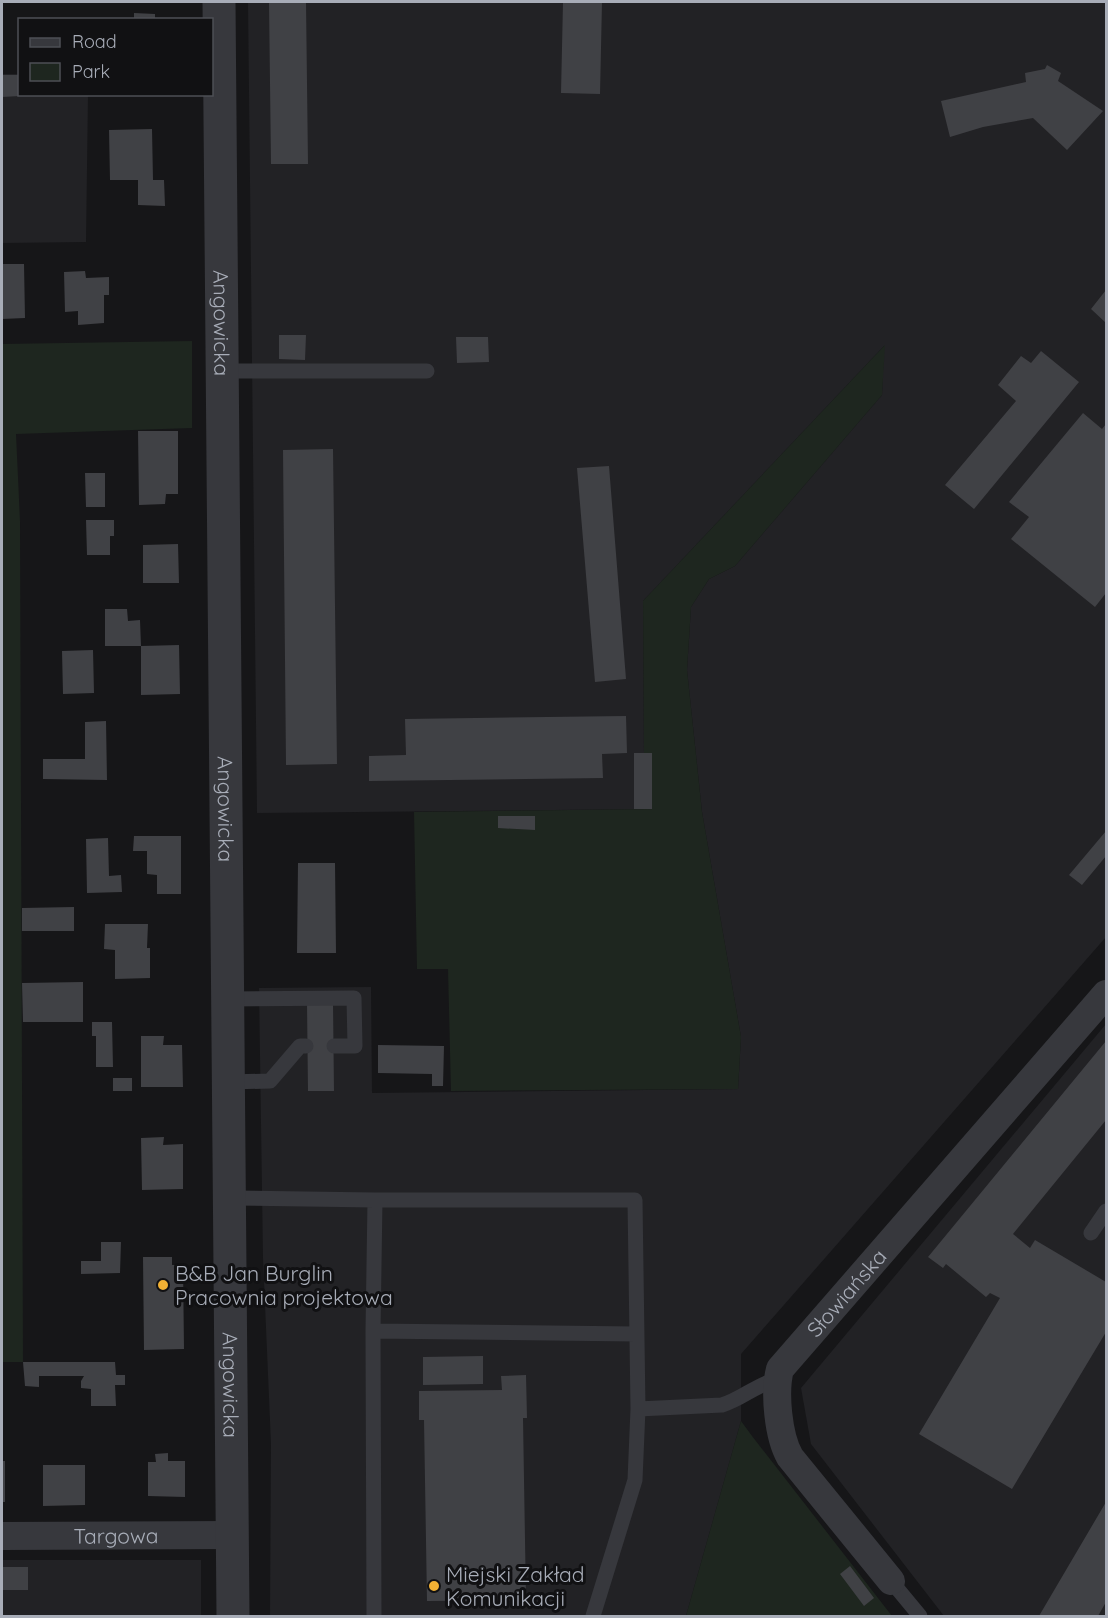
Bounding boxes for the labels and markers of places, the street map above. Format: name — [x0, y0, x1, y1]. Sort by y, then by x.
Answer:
place label: B&B Jan Burglin Pracownia projektowa — [175, 1260, 393, 1310]
marker: B&B Jan Burglin Pracownia projektowa — [156, 1278, 170, 1292]
place label: Miejski Zakład Komunikacji — [446, 1561, 585, 1611]
marker: Miejski Zakład Komunikacji — [427, 1579, 441, 1593]

